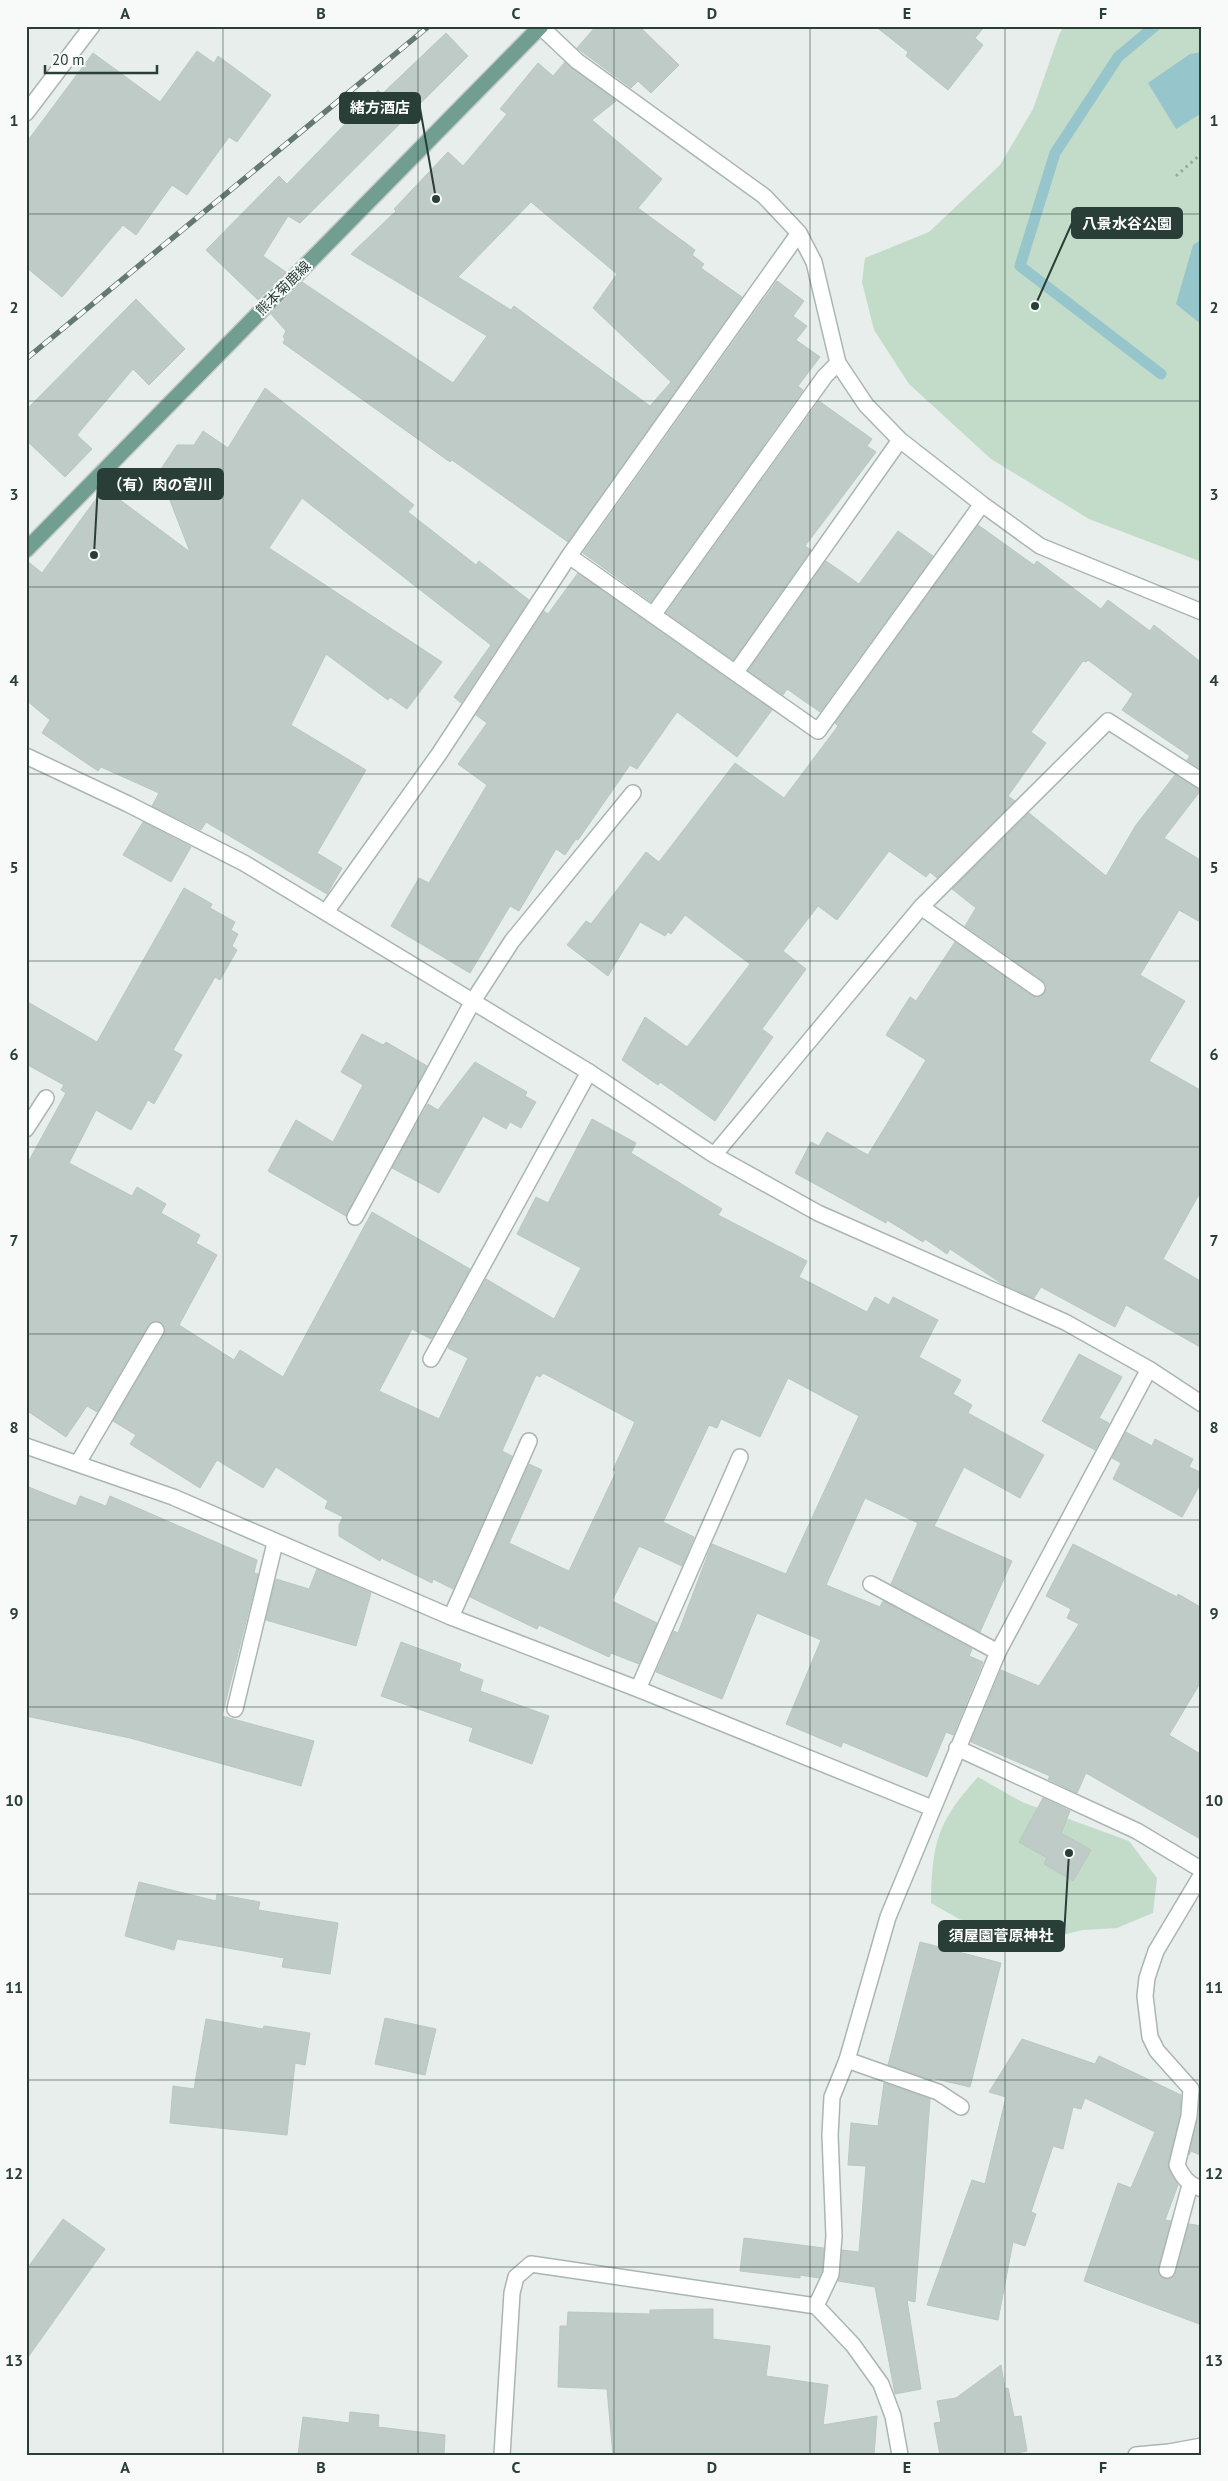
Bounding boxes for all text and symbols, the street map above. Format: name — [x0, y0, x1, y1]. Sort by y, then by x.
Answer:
text: A — [120, 3, 130, 23]
text: B — [316, 3, 326, 23]
text: C — [512, 3, 521, 23]
text: D — [707, 3, 717, 23]
text: E — [903, 3, 911, 23]
text: F — [1099, 3, 1107, 23]
scale bar — [45, 42, 158, 74]
text: 20 m — [52, 50, 85, 69]
callout: 緒方酒店 — [340, 93, 420, 123]
text: 緒方酒店 — [350, 98, 410, 117]
text: 1 — [9, 110, 19, 130]
text: 1 — [1209, 110, 1219, 130]
callout: 八景水谷公園 — [1072, 208, 1182, 238]
text: 八景水谷公園 — [1082, 214, 1172, 233]
street label: 熊本菊鹿線 — [252, 257, 314, 319]
text: 2 — [9, 297, 19, 317]
text: 2 — [1209, 297, 1219, 317]
callout: （有）肉の宮川 — [98, 469, 223, 499]
text: （有）肉の宮川 — [107, 475, 213, 494]
text: 3 — [9, 484, 19, 504]
text: 3 — [1209, 484, 1219, 504]
text: 4 — [9, 670, 19, 690]
text: 4 — [1209, 670, 1219, 690]
text: 5 — [9, 857, 19, 877]
text: 5 — [1209, 857, 1219, 877]
text: 6 — [9, 1044, 19, 1064]
text: 6 — [1209, 1044, 1219, 1064]
text: 7 — [9, 1230, 19, 1250]
text: 7 — [1209, 1230, 1219, 1250]
text: 8 — [9, 1417, 19, 1437]
text: 8 — [1209, 1417, 1219, 1437]
text: 9 — [9, 1603, 19, 1623]
text: 9 — [1209, 1603, 1219, 1623]
text: 10 — [5, 1790, 23, 1810]
text: 10 — [1205, 1790, 1223, 1810]
callout: 須屋園菅原神社 — [939, 1921, 1064, 1951]
text: 須屋園菅原神社 — [948, 1926, 1054, 1945]
text: 11 — [5, 1977, 23, 1997]
text: 11 — [1205, 1977, 1223, 1997]
text: 12 — [5, 2163, 23, 2183]
text: 12 — [1205, 2163, 1223, 2183]
text: 13 — [5, 2350, 23, 2370]
text: 13 — [1205, 2350, 1223, 2370]
text: A — [120, 2457, 130, 2477]
text: B — [316, 2457, 326, 2477]
text: C — [512, 2457, 521, 2477]
text: D — [707, 2457, 717, 2477]
text: E — [903, 2457, 911, 2477]
text: F — [1099, 2457, 1107, 2477]

